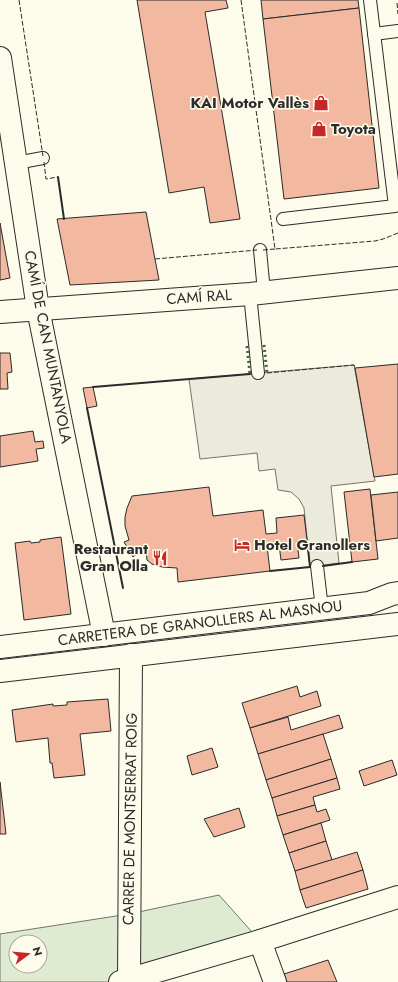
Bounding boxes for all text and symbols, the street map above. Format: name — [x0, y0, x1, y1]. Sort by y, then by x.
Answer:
place label: KAI Motor Vallès — [191, 92, 309, 114]
shop icon: KAI Motor Vallès — [312, 94, 330, 112]
place label: Toyota — [331, 118, 376, 140]
shop icon: Toyota — [310, 120, 328, 138]
street label: CAMÍ DE CAN MUNTANYOLA — [18, 249, 78, 445]
street label: CAMÍ RAL — [166, 284, 233, 310]
place label: Hotel Granollers — [254, 534, 370, 556]
hotel icon: Hotel Granollers — [233, 536, 251, 554]
place label: Restaurant Gran Olla — [74, 538, 148, 577]
restaurant icon: Restaurant Gran Olla — [151, 549, 169, 567]
street label: CARRETERA DE GRANOLLERS AL MASNOU — [56, 595, 344, 651]
street label: CARRER DE MONTSERRAT ROIG — [117, 713, 143, 925]
north arrow — [8, 934, 48, 974]
text: N — [29, 945, 47, 958]

